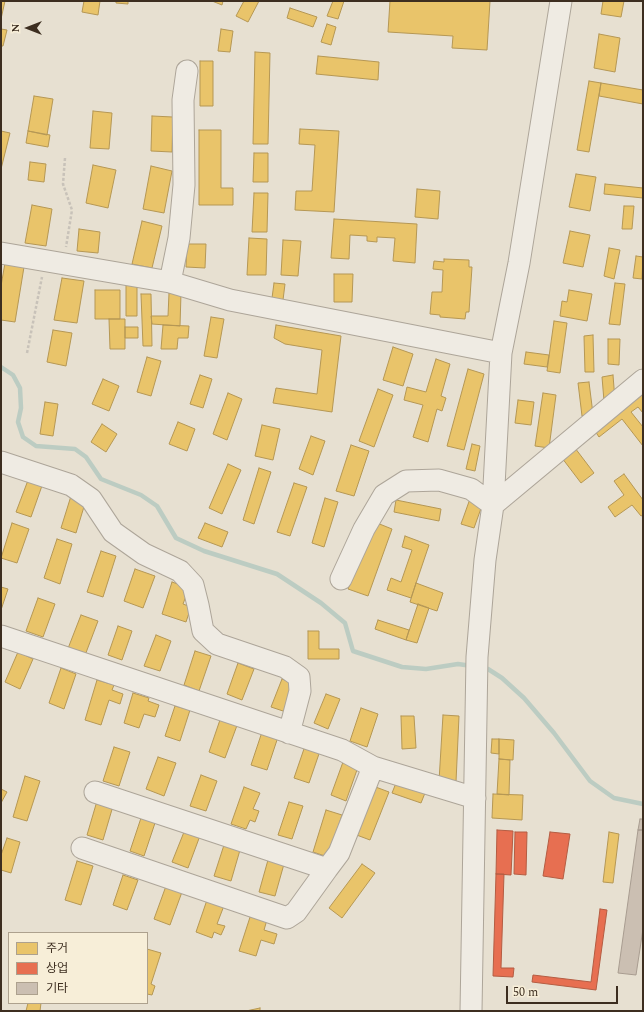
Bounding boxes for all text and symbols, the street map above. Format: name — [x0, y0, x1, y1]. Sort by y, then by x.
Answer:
north arrow — [8, 8, 48, 48]
text: N — [7, 24, 24, 33]
legend — [8, 932, 148, 1004]
text: 주거 — [46, 939, 68, 958]
text: 상업 — [46, 959, 68, 978]
scale bar — [508, 978, 620, 1004]
text: 기타 — [46, 979, 68, 998]
text: 50 m — [513, 983, 538, 1002]

